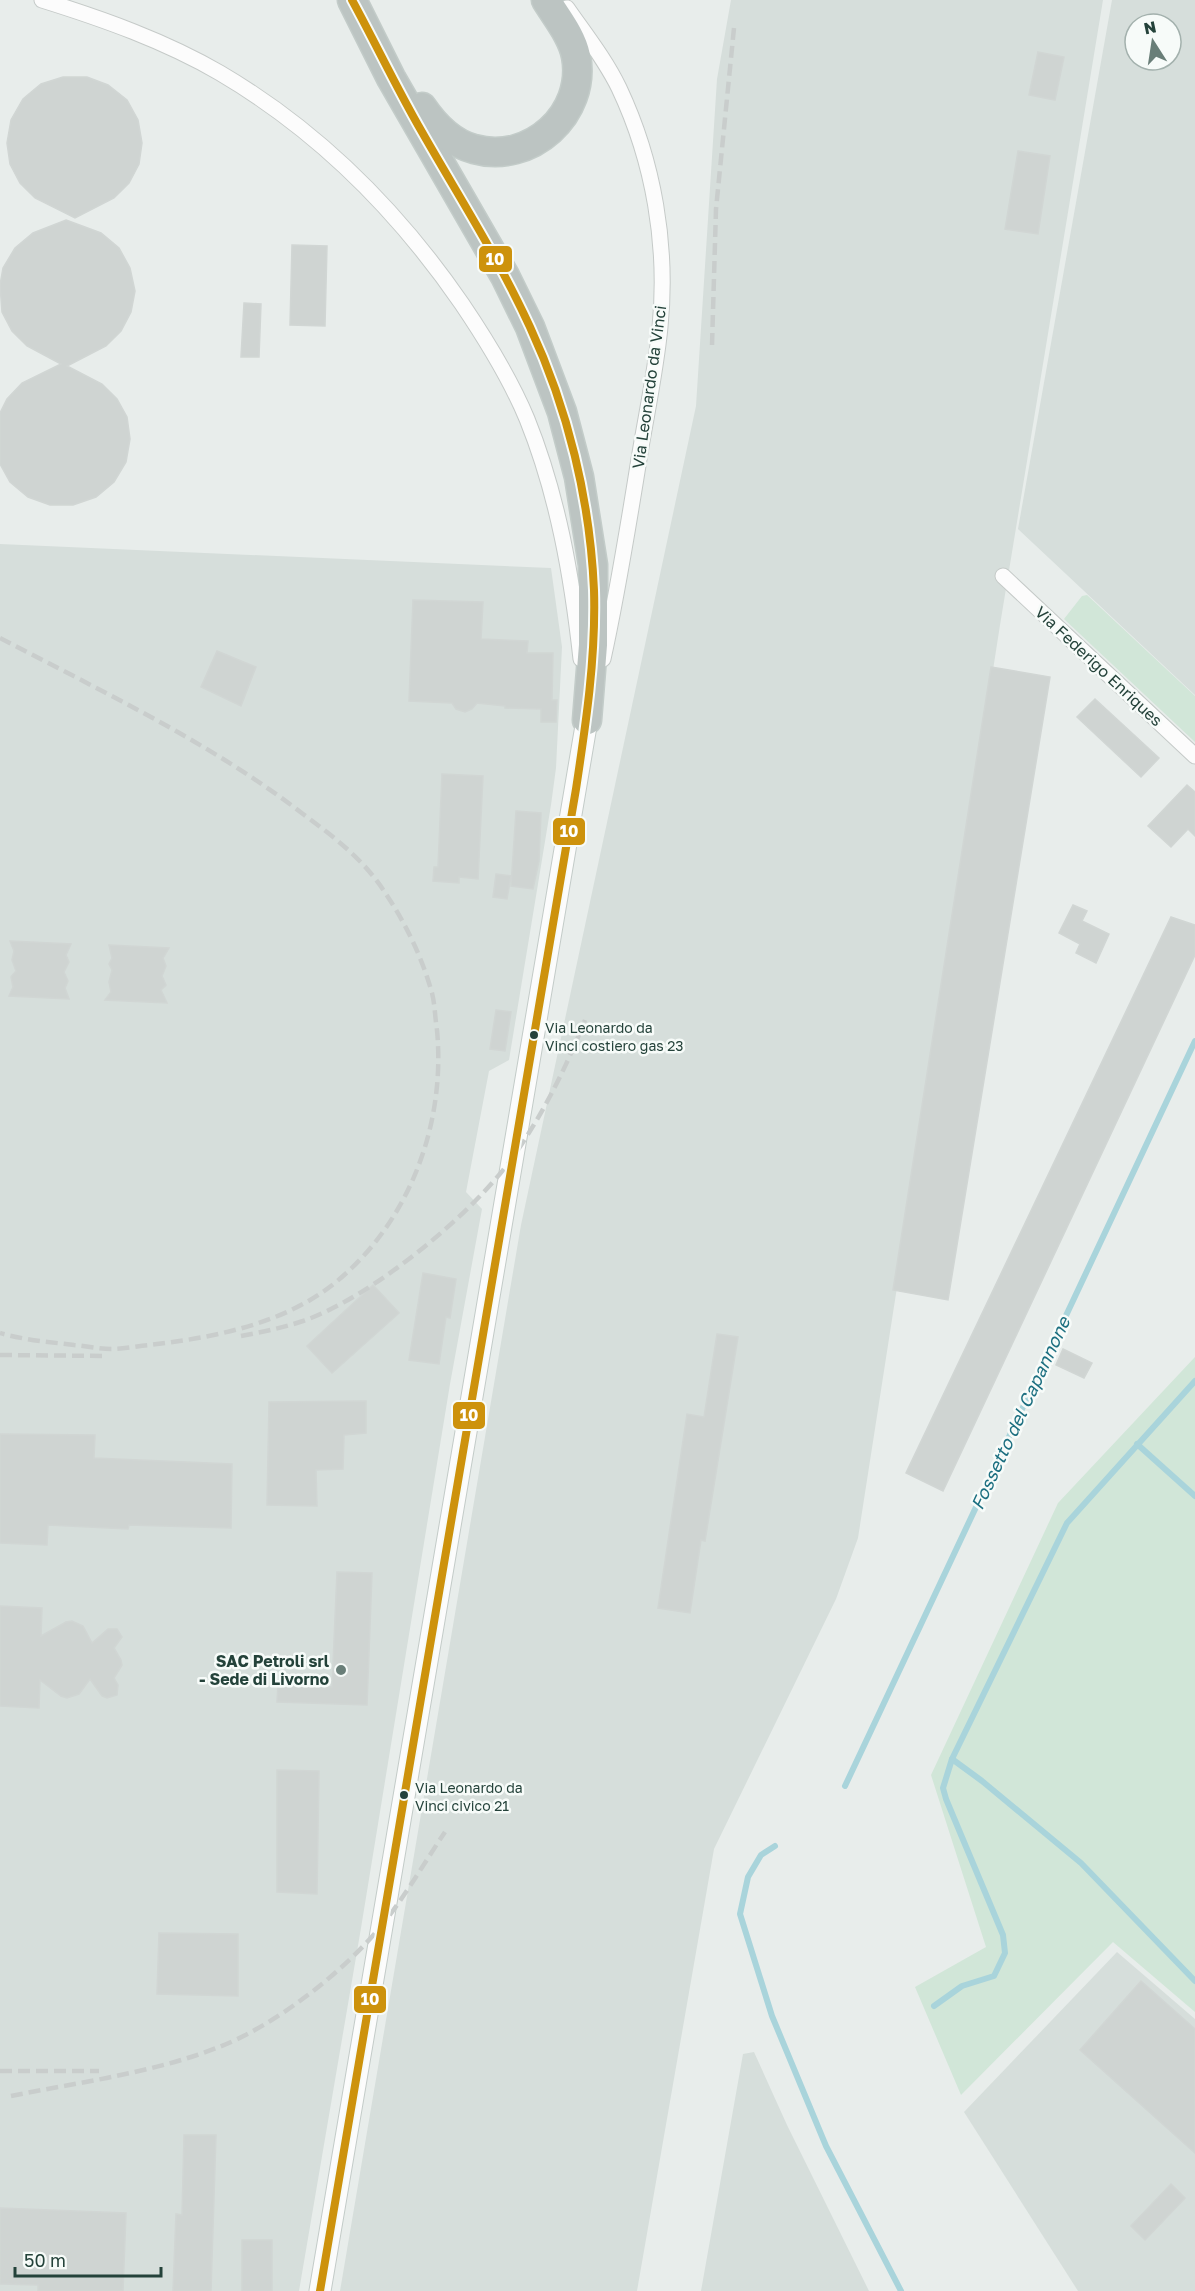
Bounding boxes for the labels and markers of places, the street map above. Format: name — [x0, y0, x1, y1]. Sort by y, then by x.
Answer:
place label: Via Leonardo da Vinci costiero gas 23 — [545, 1019, 684, 1054]
marker: Via Leonardo da Vinci costiero gas 23 — [528, 1029, 540, 1041]
place label: SAC Petroli srl - Sede di Livorno — [199, 1651, 330, 1689]
marker: SAC Petroli srl - Sede di Livorno — [334, 1663, 348, 1677]
place label: Via Leonardo da Vinci civico 21 — [415, 1779, 523, 1814]
marker: Via Leonardo da Vinci civico 21 — [398, 1789, 410, 1801]

